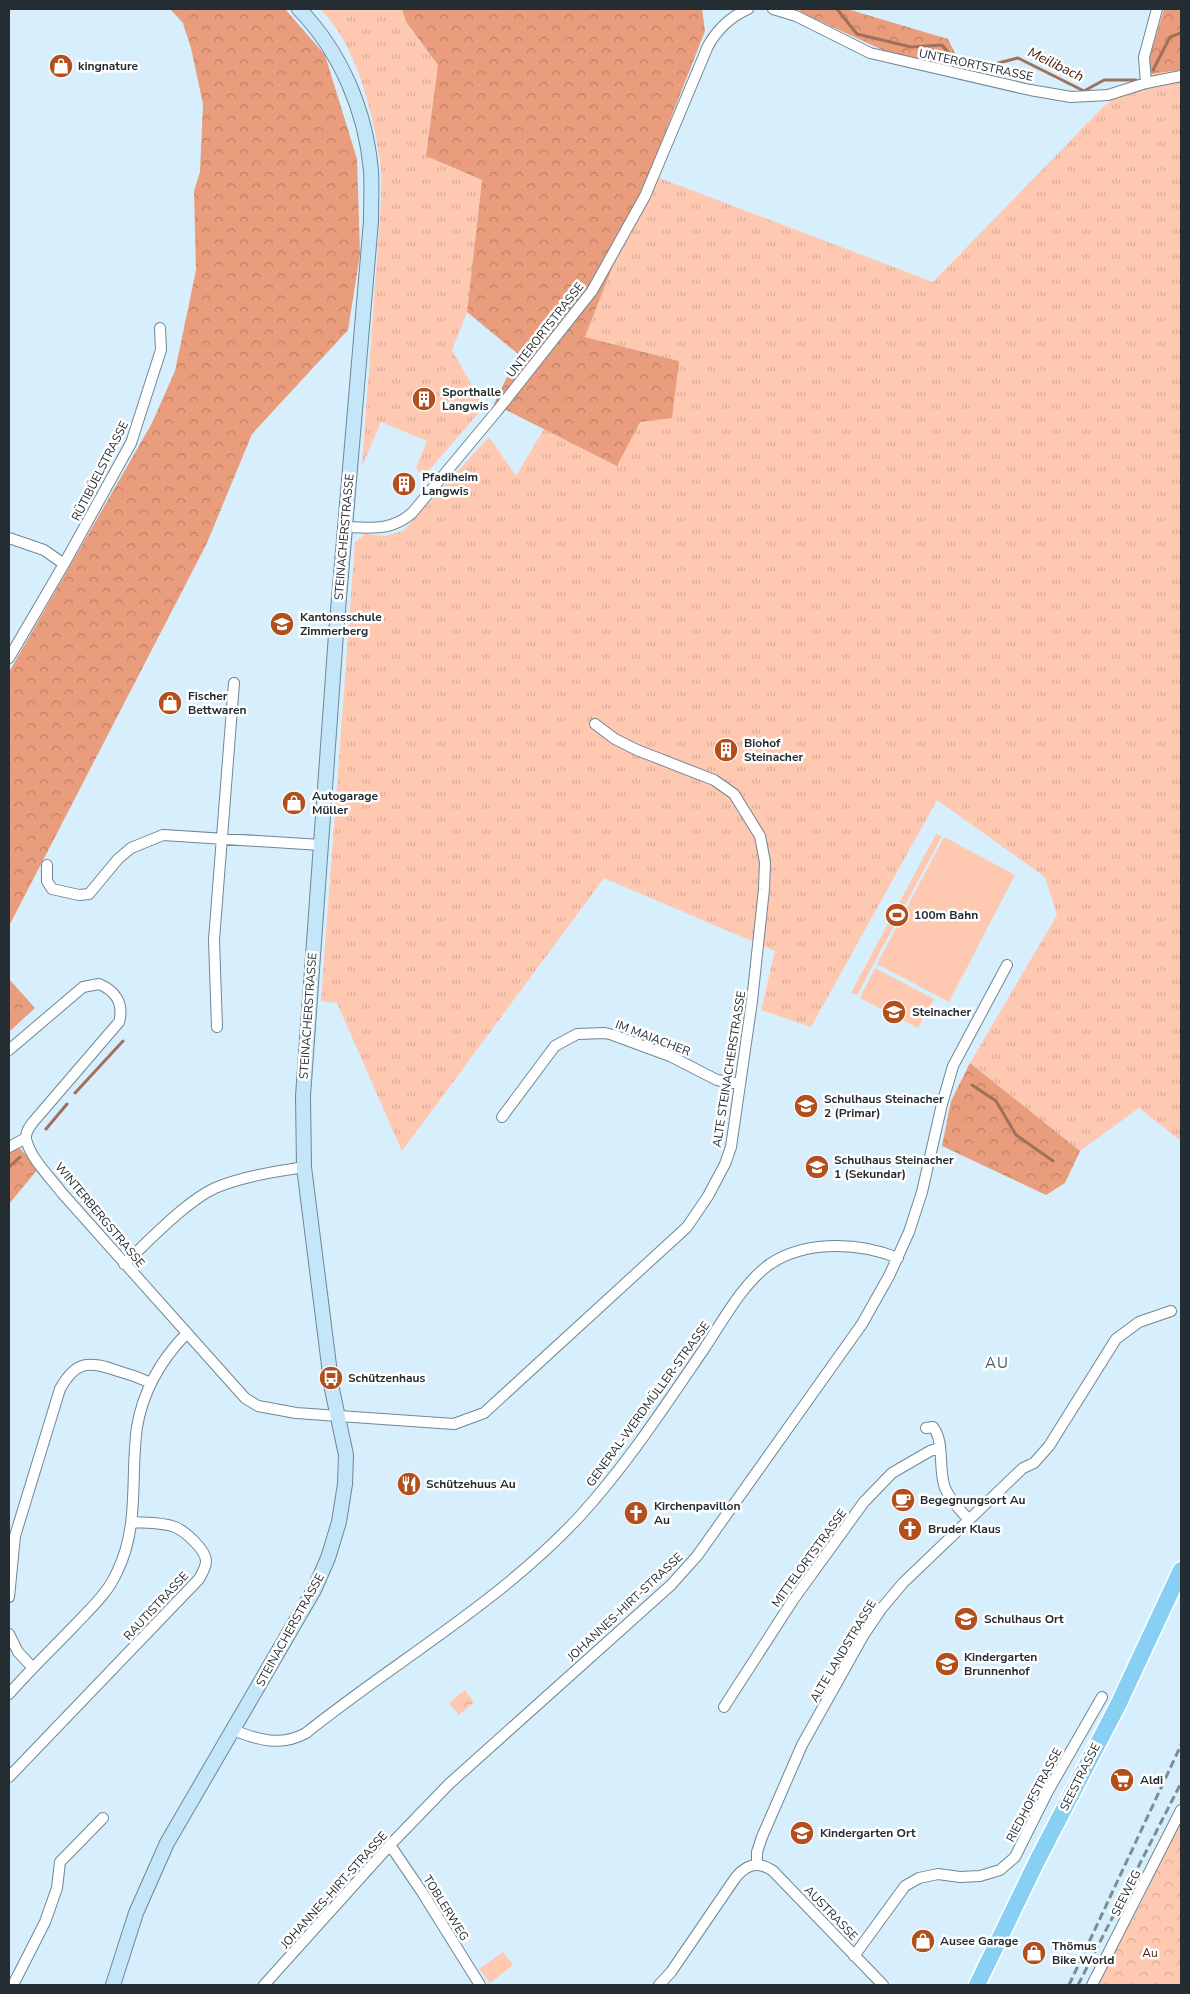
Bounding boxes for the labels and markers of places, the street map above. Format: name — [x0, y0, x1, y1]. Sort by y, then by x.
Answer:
shop icon: kingnature — [48, 53, 74, 79]
place label: kingnature — [78, 58, 139, 74]
place label: Sporthalle Langwis — [442, 384, 502, 414]
building icon: Sporthalle Langwis — [411, 386, 437, 412]
place label: Pfadiheim Langwis — [422, 469, 478, 499]
building icon: Pfadiheim Langwis — [391, 471, 417, 497]
place label: Kantonsschule Zimmerberg — [300, 609, 382, 639]
school or university icon: Kantonsschule Zimmerberg — [269, 611, 295, 637]
place label: Fischer Bettwaren — [188, 688, 247, 718]
shop icon: Fischer Bettwaren — [157, 690, 183, 716]
place label: Biohof Steinacher — [744, 735, 803, 765]
building icon: Biohof Steinacher — [713, 737, 739, 763]
place label: Autogarage Müller — [312, 788, 379, 818]
shop icon: Autogarage Müller — [281, 790, 307, 816]
sports icon: 100m Bahn — [884, 902, 910, 928]
place label: 100m Bahn — [914, 907, 978, 923]
school or university icon: Steinacher — [881, 999, 907, 1025]
place label: Steinacher — [912, 1004, 971, 1020]
place label: Schulhaus Steinacher 2 (Primar) — [824, 1091, 944, 1121]
school or university icon: Schulhaus Steinacher 2 (Primar) — [793, 1093, 819, 1119]
place label: Schulhaus Steinacher 1 (Sekundar) — [834, 1152, 954, 1182]
school or university icon: Schulhaus Steinacher 1 (Sekundar) — [804, 1154, 830, 1180]
bus stop icon: Schützenhaus — [318, 1365, 344, 1391]
place label: Schützenhaus — [348, 1370, 425, 1386]
restaurant icon: Schützehuus Au — [396, 1471, 422, 1497]
place label: Schützehuus Au — [426, 1476, 516, 1492]
cafe icon: Begegnungsort Au — [890, 1487, 916, 1513]
place label: Begegnungsort Au — [920, 1492, 1026, 1508]
place label: Kirchenpavillon Au — [654, 1498, 740, 1528]
church icon: Kirchenpavillon Au — [623, 1500, 649, 1526]
church icon: Bruder Klaus — [897, 1516, 923, 1542]
place label: Bruder Klaus — [928, 1521, 1001, 1537]
school or university icon: Schulhaus Ort — [953, 1606, 979, 1632]
place label: Schulhaus Ort — [984, 1611, 1064, 1627]
place label: Kindergarten Brunnenhof — [964, 1649, 1037, 1679]
school or university icon: Kindergarten Brunnenhof — [934, 1651, 960, 1677]
supermarket icon: Aldi — [1109, 1767, 1135, 1793]
place label: Aldi — [1140, 1772, 1163, 1788]
school or university icon: Kindergarten Ort — [789, 1820, 815, 1846]
place label: Kindergarten Ort — [820, 1825, 916, 1841]
shop icon: Ausee Garage — [910, 1928, 936, 1954]
place label: Ausee Garage — [940, 1933, 1019, 1949]
place label: Thömus Bike World — [1052, 1938, 1115, 1968]
shop icon: Thömus Bike World — [1021, 1940, 1047, 1966]

